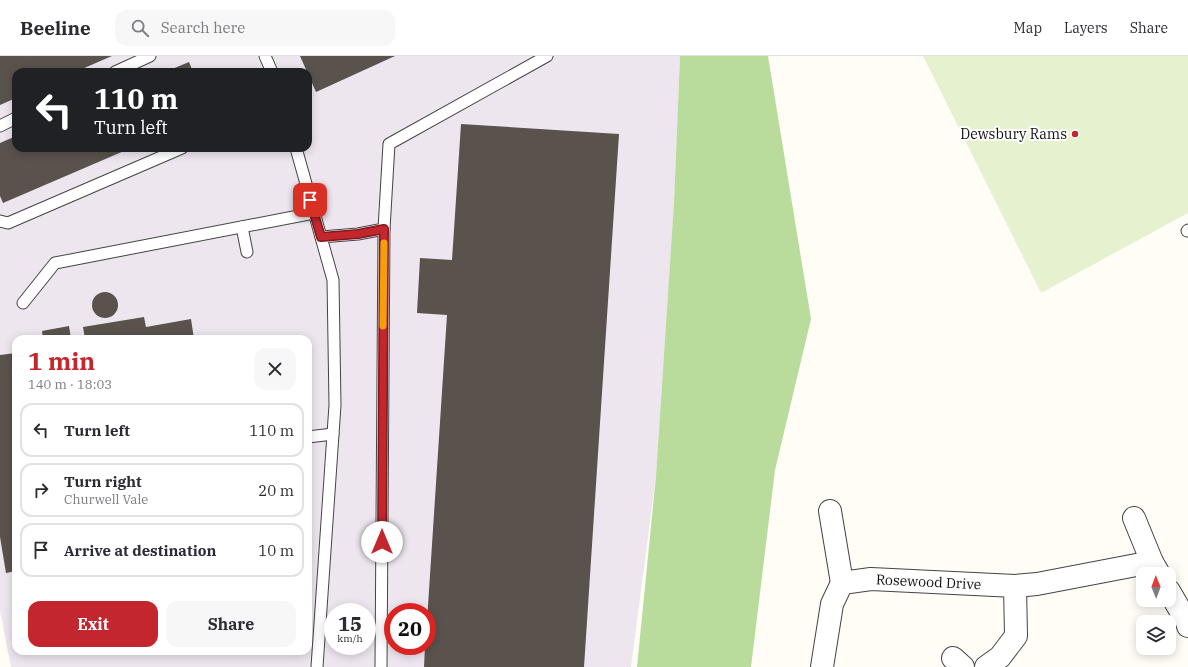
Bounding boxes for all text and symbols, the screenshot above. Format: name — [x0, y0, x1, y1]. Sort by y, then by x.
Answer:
search box — [115, 10, 395, 46]
text: Beeline — [20, 16, 91, 40]
icon: search — [129, 17, 151, 39]
text: Search here — [161, 18, 245, 37]
text: Map — [1014, 19, 1042, 37]
text: Layers — [1064, 19, 1108, 37]
text: Share — [1130, 19, 1168, 37]
text: 110 m — [94, 80, 178, 117]
icon: left — [28, 84, 80, 136]
text: Turn left — [94, 116, 168, 139]
place label: Dewsbury Rams — [960, 125, 1067, 143]
marker: Dewsbury Rams — [1070, 129, 1080, 139]
pin — [293, 183, 327, 217]
icon: arrive — [299, 189, 321, 211]
text: 1 min — [28, 345, 95, 377]
button: close — [254, 348, 296, 390]
text: 140 m · 18:03 — [28, 376, 112, 393]
icon: left — [30, 419, 52, 441]
text: Turn left — [64, 421, 130, 440]
text: 110 m — [249, 421, 294, 440]
text: Turn right — [64, 472, 142, 491]
icon: right — [30, 479, 52, 501]
text: 20 m — [258, 481, 294, 500]
text: Churwell Vale — [64, 491, 148, 508]
position arrow — [361, 521, 403, 563]
icon: arrive — [30, 539, 52, 561]
text: Arrive at destination — [64, 541, 216, 560]
text: 10 m — [258, 541, 294, 560]
north arrow — [1136, 567, 1176, 607]
map controls — [1136, 567, 1176, 655]
street label: Rosewood Drive — [875, 570, 982, 593]
button: Exit — [28, 601, 158, 647]
button: Share — [166, 601, 296, 647]
speed limit sign: 20 — [384, 603, 436, 655]
text: 15 — [338, 610, 362, 637]
button: layers — [1136, 615, 1176, 655]
text: km/h — [337, 632, 363, 645]

